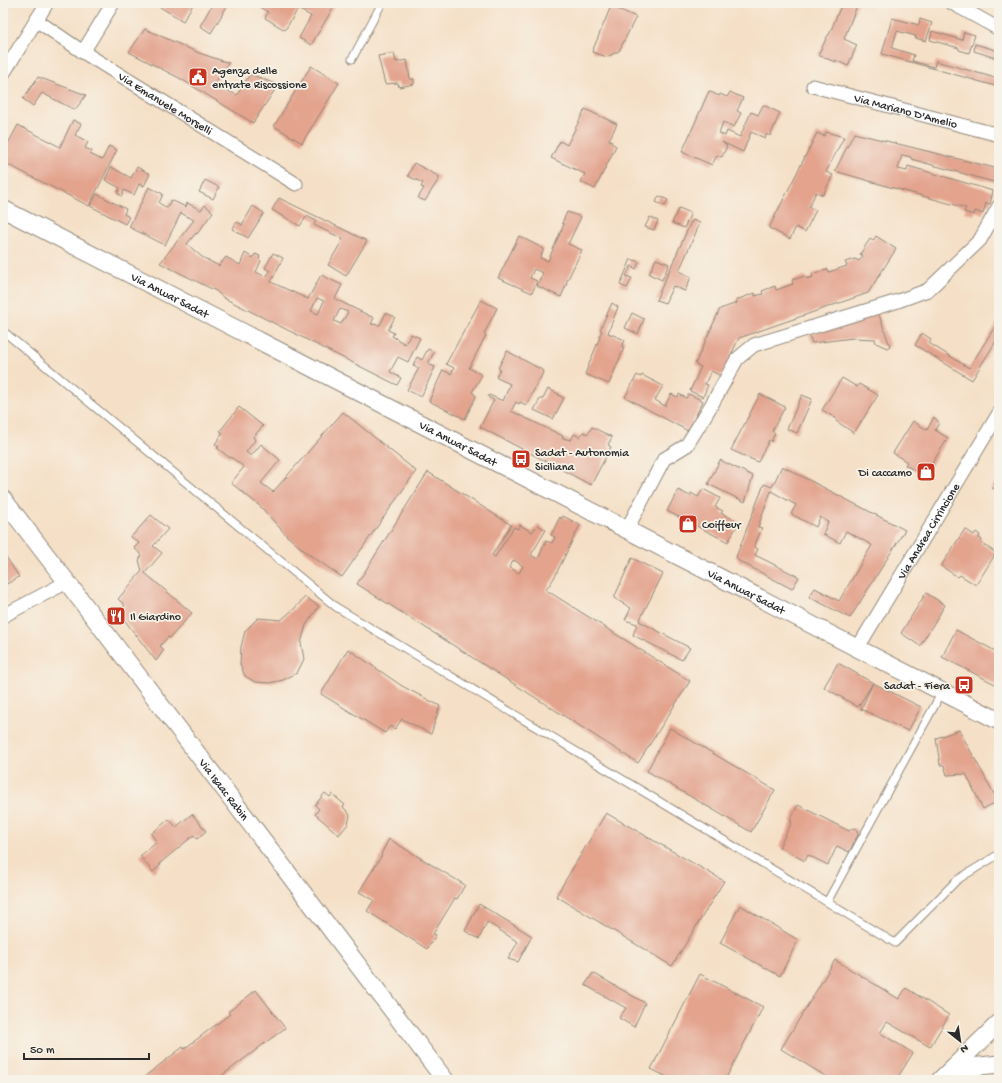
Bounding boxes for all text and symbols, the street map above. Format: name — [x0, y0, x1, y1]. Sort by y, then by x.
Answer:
place label: Agenza delle entrate Riscossione — [212, 65, 308, 93]
public building icon: Agenza delle entrate Riscossione — [187, 66, 209, 88]
street label: Via Emanuele Morselli — [114, 70, 214, 140]
street label: Via Mariano D'Amelio — [851, 92, 959, 133]
street label: Via Anwar Sadat — [127, 270, 211, 323]
street label: Via Anwar Sadat — [415, 419, 500, 471]
place label: Sadat - Autonomia Siciliana — [535, 447, 629, 475]
bus stop icon: Sadat - Autonomia Siciliana — [510, 448, 532, 470]
shop icon: Di caccamo — [915, 461, 937, 483]
place label: Di caccamo — [857, 467, 912, 481]
street label: Via Andrea Cirrincione — [895, 481, 964, 583]
shop icon: Coiffeur — [677, 513, 699, 535]
place label: Coiffeur — [702, 519, 743, 533]
street label: Via Anwar Sadat — [703, 567, 788, 619]
restaurant icon: Il Giardino — [105, 605, 127, 627]
place label: Il Giardino — [130, 611, 181, 625]
bus stop icon: Sadat - Fiera — [953, 674, 975, 696]
place label: Sadat - Fiera — [884, 680, 950, 694]
street label: Via Isaac Rabin — [194, 756, 251, 824]
north arrow — [940, 1021, 980, 1061]
scale bar — [24, 1035, 149, 1061]
text: N — [958, 1041, 970, 1055]
text: 50 m — [30, 1044, 55, 1058]

